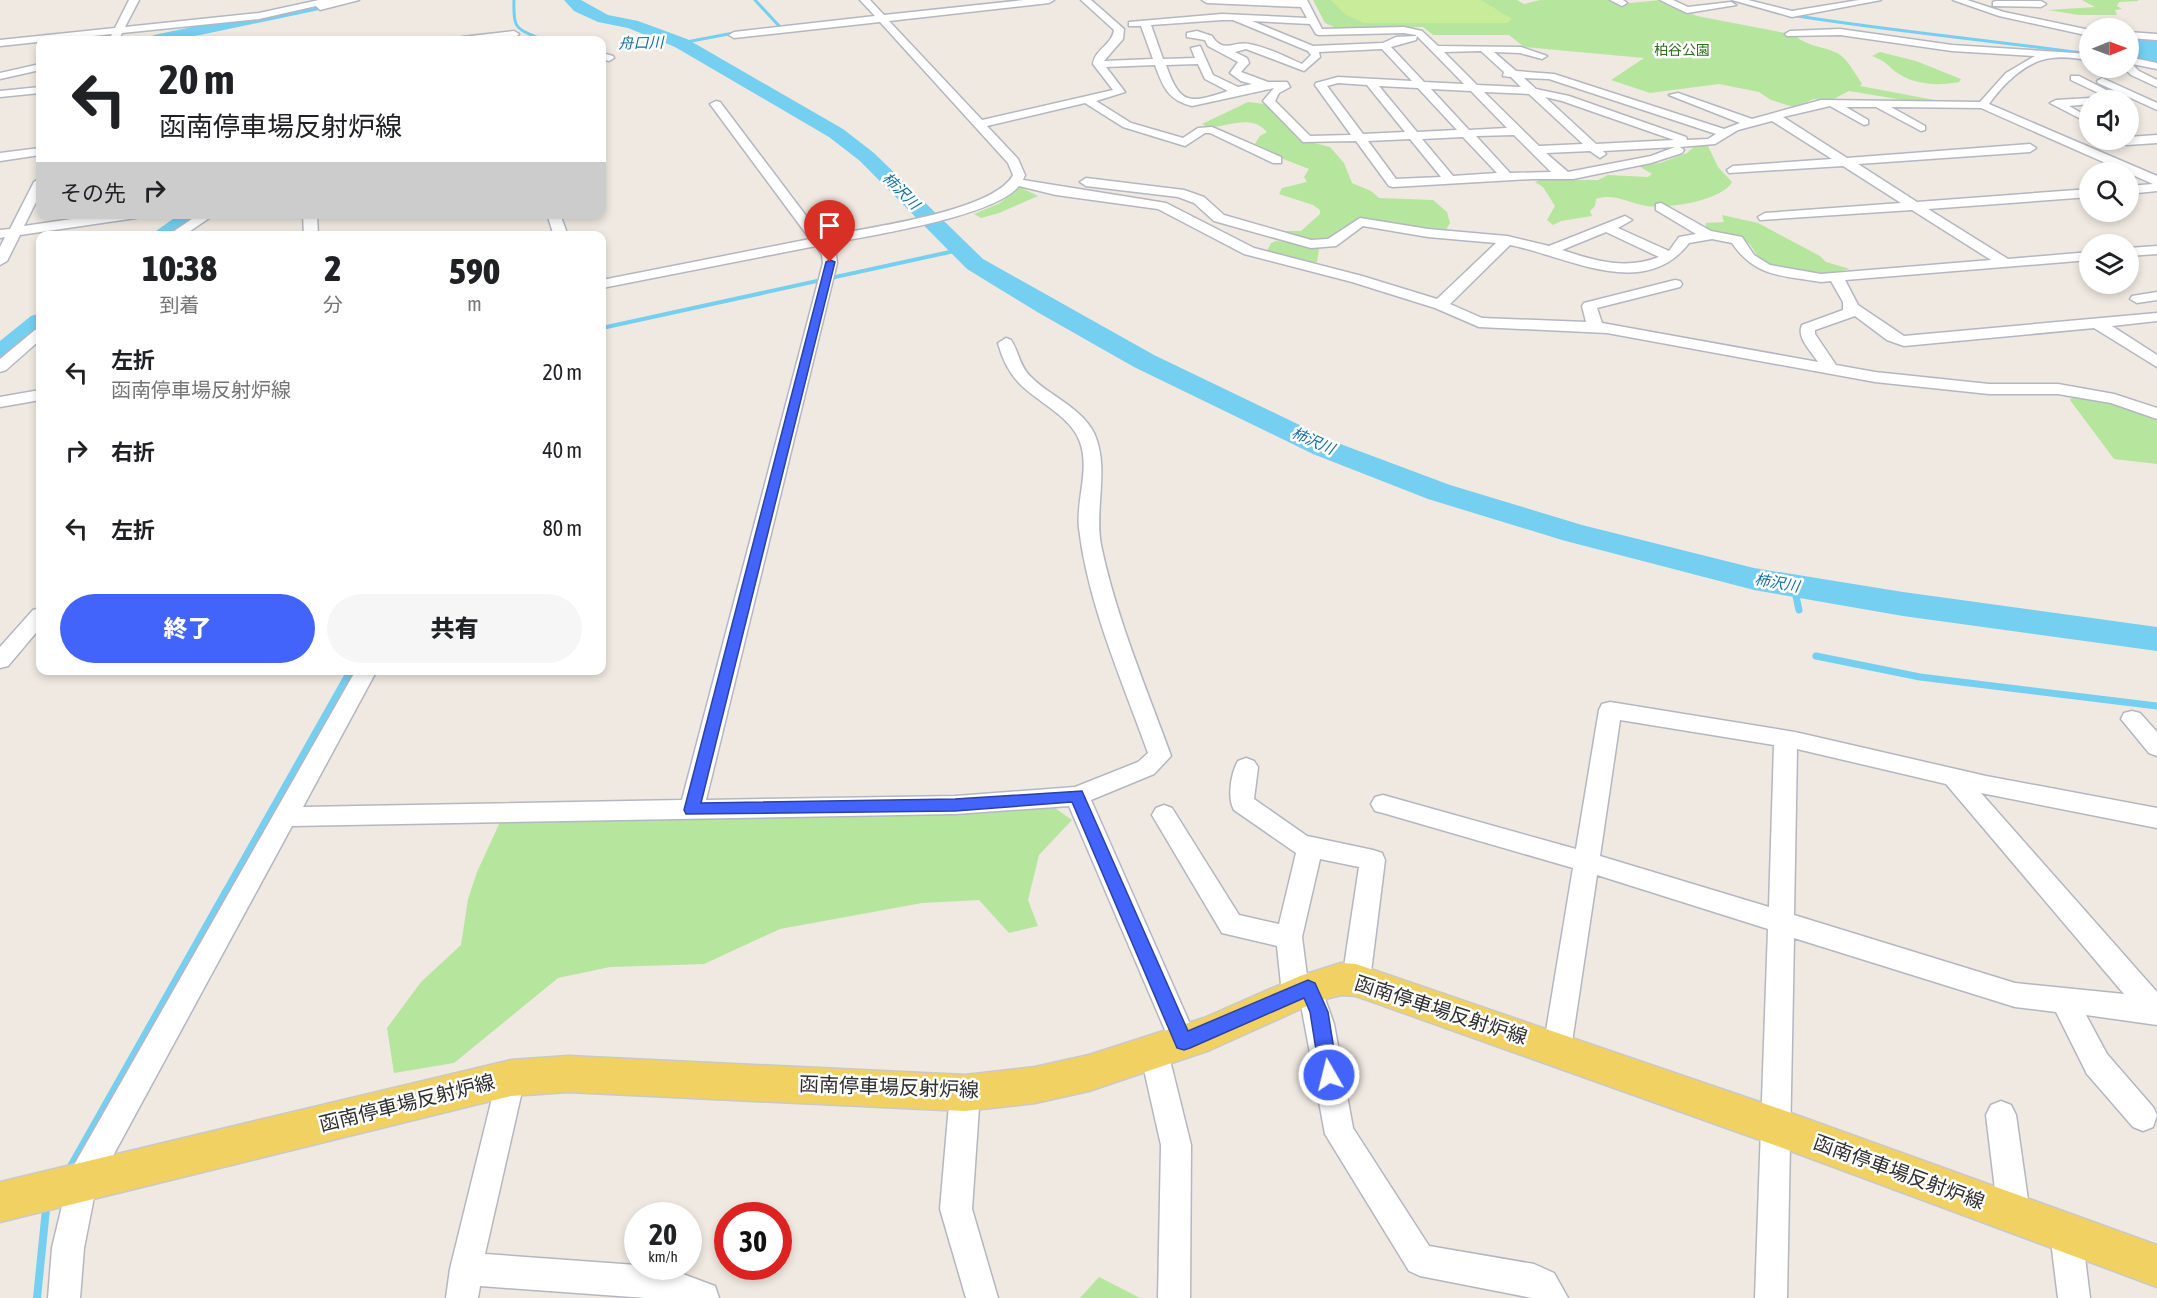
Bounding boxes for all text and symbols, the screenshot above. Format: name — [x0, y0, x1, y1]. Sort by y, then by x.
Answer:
north arrow — [2079, 18, 2139, 78]
map controls — [2079, 18, 2139, 294]
water label: 舟口川 — [618, 34, 666, 51]
park label: 柏谷公園 — [1654, 42, 1710, 58]
text: 20 m — [159, 55, 234, 103]
icon: left — [60, 60, 138, 138]
button: sound — [2079, 90, 2139, 150]
text: 函南停車場反射炉線 — [159, 111, 402, 142]
button: search — [2079, 162, 2139, 222]
water label: 柿沢川 — [879, 169, 925, 214]
icon: right — [138, 174, 171, 207]
text: その先 — [60, 180, 126, 206]
pin — [804, 200, 855, 262]
icon: arrive — [813, 209, 846, 242]
button: layers — [2079, 234, 2139, 294]
text: 10:38 — [142, 247, 217, 289]
text: 2 — [325, 247, 341, 289]
text: 590 — [449, 250, 500, 292]
text: m — [467, 292, 482, 315]
text: 到着 — [160, 293, 200, 316]
text: 分 — [323, 293, 343, 316]
text: 左折 — [111, 347, 155, 373]
icon: left — [60, 356, 93, 389]
text: 20 m — [542, 359, 582, 385]
text: 函南停車場反射炉線 — [111, 378, 291, 401]
water label: 柿沢川 — [1289, 424, 1339, 458]
icon: right — [60, 434, 93, 467]
text: 40 m — [542, 437, 582, 463]
text: 右折 — [111, 439, 155, 465]
icon: left — [60, 512, 93, 545]
text: 80 m — [542, 515, 582, 541]
text: 左折 — [111, 517, 155, 543]
water label: 柿沢川 — [1753, 570, 1803, 595]
button: 終了 — [60, 594, 315, 663]
button: 共有 — [327, 594, 582, 663]
street label: 函南停車場反射炉線 — [1352, 971, 1530, 1048]
position arrow — [1297, 1043, 1361, 1107]
street label: 函南停車場反射炉線 — [317, 1070, 497, 1135]
street label: 函南停車場反射炉線 — [799, 1072, 979, 1101]
street label: 函南停車場反射炉線 — [1811, 1130, 1988, 1213]
speed limit sign: 30 — [714, 1202, 792, 1280]
text: 20 — [649, 1217, 677, 1251]
text: km/h — [648, 1248, 678, 1265]

